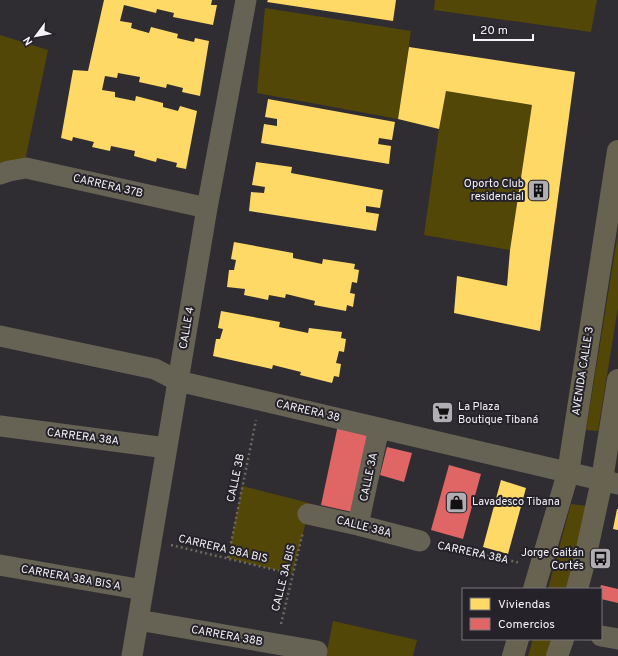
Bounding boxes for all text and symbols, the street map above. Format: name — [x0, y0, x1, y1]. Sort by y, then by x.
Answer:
north arrow — [16, 16, 56, 56]
scale bar — [474, 16, 533, 42]
text: 20 m — [480, 23, 508, 39]
text: N — [20, 34, 36, 48]
street label: CARRERA 37B — [72, 171, 144, 201]
place label: Oporto Club residencial — [464, 177, 524, 204]
building icon: Oporto Club residencial — [526, 177, 552, 203]
street label: CALLE 4 — [176, 306, 198, 350]
street label: AVENIDA CALLE 3 — [569, 326, 597, 416]
street label: CARRERA 38 — [275, 397, 341, 425]
supermarket icon: La Plaza Boutique Tibaná — [429, 400, 455, 426]
place label: La Plaza Boutique Tibaná — [458, 400, 538, 427]
street label: CARRERA 38A — [46, 426, 120, 448]
street label: CALLE 3A — [357, 451, 381, 503]
street label: CALLE 3B — [224, 452, 248, 504]
shop icon: Lavadesco Tibana — [443, 489, 469, 515]
place label: Lavadesco Tibana — [472, 495, 560, 509]
street label: CALLE 38A — [335, 513, 393, 541]
street label: CARRERA 38A BIS — [177, 532, 269, 566]
street label: CARRERA 38A — [436, 539, 510, 567]
street label: CALLE 3A BIS — [269, 543, 299, 613]
place label: Jorge Gaitán Cortés — [521, 546, 584, 573]
bus stop icon: Jorge Gaitán Cortés — [587, 546, 613, 572]
street label: CARRERA 38A BIS A — [20, 562, 122, 594]
legend — [462, 588, 602, 640]
text: Viviendas — [498, 597, 550, 613]
text: Comercios — [498, 617, 555, 633]
street label: CARRERA 38B — [190, 623, 264, 649]

